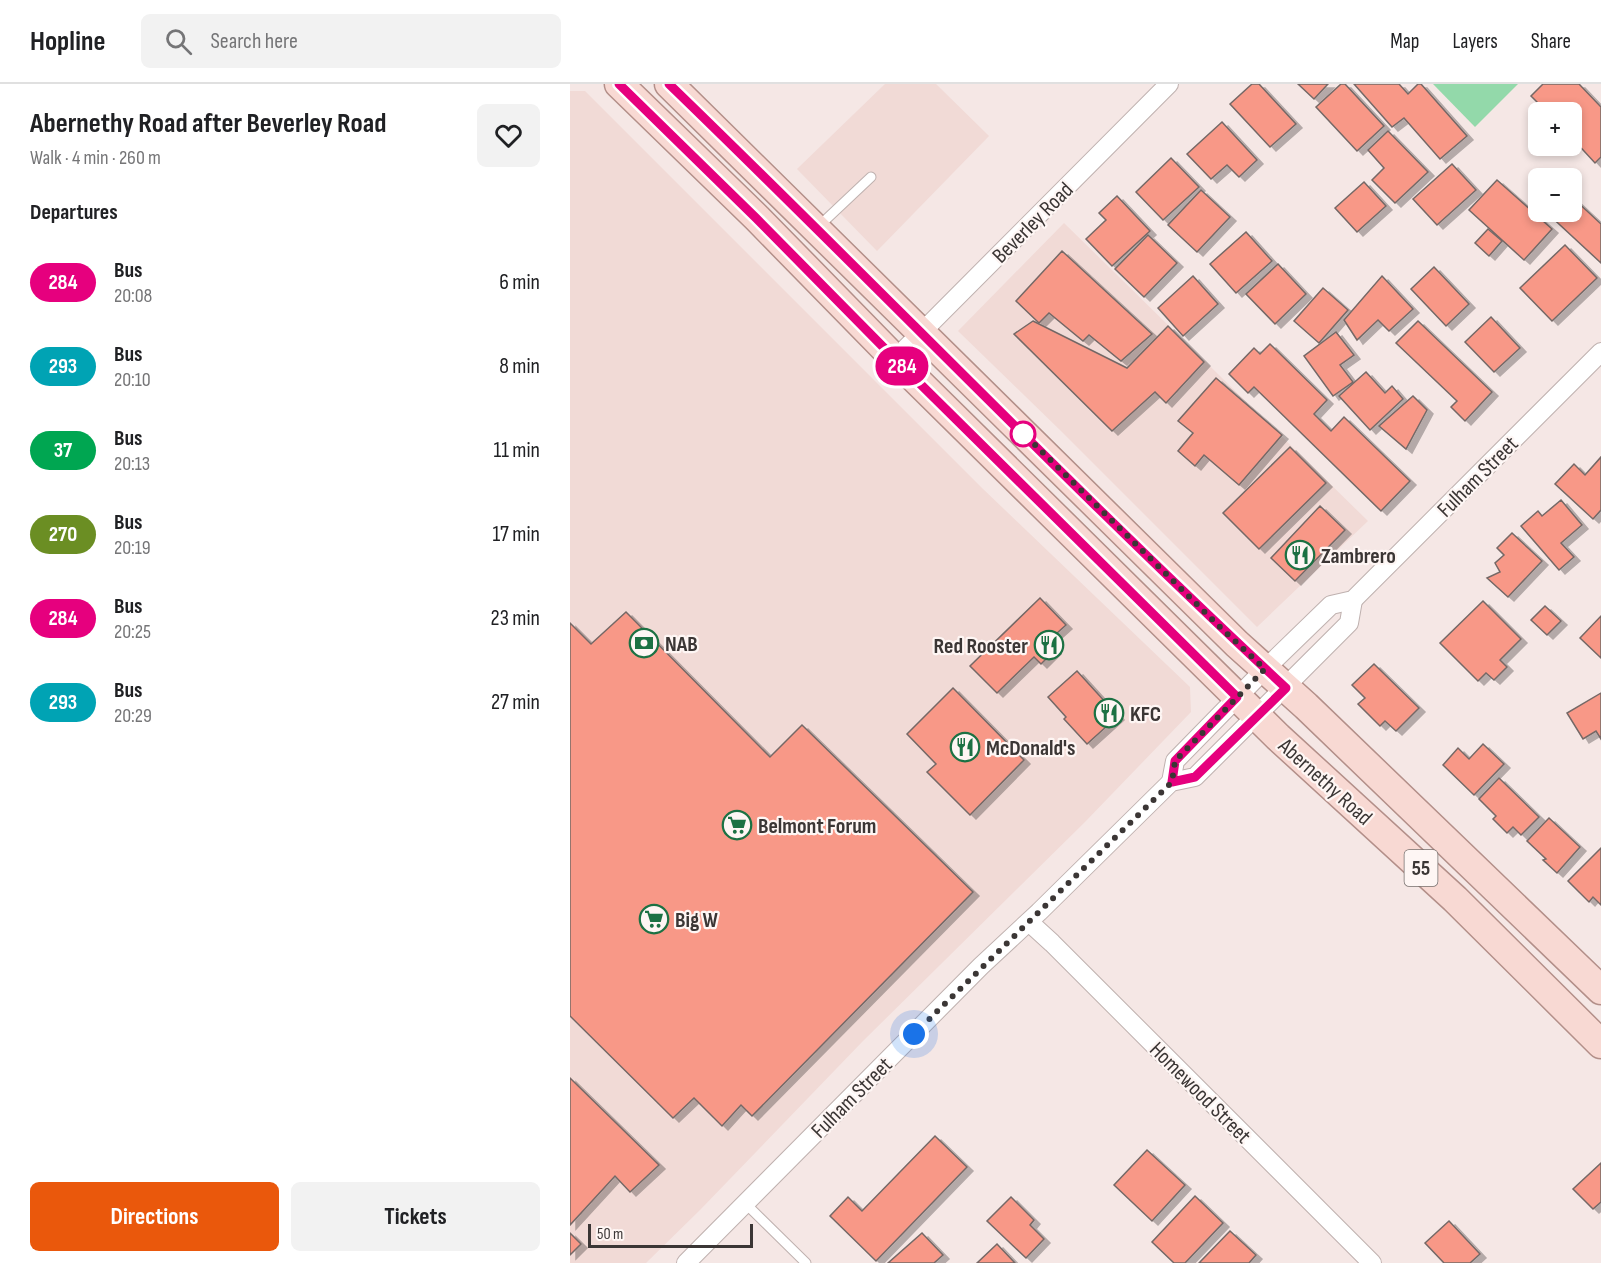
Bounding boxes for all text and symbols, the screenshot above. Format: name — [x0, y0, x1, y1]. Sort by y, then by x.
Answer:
search box — [141, 14, 561, 68]
text: Hopline — [30, 25, 105, 58]
icon: search — [162, 25, 195, 58]
text: Search here — [210, 28, 298, 55]
text: Map — [1390, 29, 1419, 54]
text: Layers — [1452, 29, 1498, 54]
text: Share — [1531, 29, 1571, 54]
map controls — [1528, 102, 1582, 222]
button: + — [1528, 102, 1582, 156]
button: heart — [477, 104, 540, 167]
text: Abernethy Road after Beverley Road — [30, 107, 386, 140]
text: Walk · 4 min · 260 m — [30, 146, 161, 170]
button: − — [1528, 168, 1582, 222]
street label: Beverley Road — [987, 177, 1079, 269]
text: Departures — [30, 199, 118, 226]
text: Bus — [114, 257, 143, 284]
text: 6 min — [499, 269, 540, 296]
text: 284 — [48, 270, 78, 295]
text: 20:08 — [114, 284, 152, 308]
text: Bus — [114, 341, 143, 368]
line badge: 284 — [868, 346, 936, 386]
text: 8 min — [499, 353, 540, 380]
text: 293 — [49, 354, 77, 379]
text: 284 — [887, 354, 917, 379]
text: 20:10 — [114, 368, 151, 392]
unlabelled marker — [1010, 421, 1036, 447]
text: Bus — [114, 425, 143, 452]
street label: Fulham Street — [1432, 431, 1524, 523]
text: 11 min — [493, 437, 540, 464]
text: 37 — [54, 438, 72, 463]
text: 20:13 — [114, 452, 150, 476]
text: Bus — [114, 509, 143, 536]
text: 17 min — [492, 521, 540, 548]
text: 270 — [49, 522, 77, 547]
text: 20:19 — [114, 536, 151, 560]
restaurant icon: Zambrero — [1284, 539, 1316, 571]
place label: Zambrero — [1321, 543, 1396, 570]
text: Bus — [114, 593, 143, 620]
text: 23 min — [491, 605, 540, 632]
text: 284 — [48, 606, 78, 631]
text: 20:25 — [114, 620, 151, 644]
bank icon: NAB — [628, 627, 660, 659]
restaurant icon: Red Rooster — [1033, 629, 1065, 661]
place label: NAB — [665, 631, 698, 658]
place label: Red Rooster — [933, 633, 1028, 660]
text: Bus — [114, 677, 143, 704]
text: 27 min — [491, 689, 540, 716]
text: 293 — [49, 690, 77, 715]
restaurant icon: KFC — [1093, 697, 1125, 729]
place label: KFC — [1130, 701, 1161, 728]
text: 20:29 — [114, 704, 152, 728]
restaurant icon: McDonald's — [949, 731, 981, 763]
street label: Abernethy Road — [1272, 732, 1377, 831]
place label: McDonald's — [986, 735, 1075, 762]
supermarket icon: Belmont Forum — [721, 809, 753, 841]
place label: Belmont Forum — [758, 813, 876, 840]
road number: 55 — [1404, 850, 1438, 886]
supermarket icon: Big W — [638, 903, 670, 935]
place label: Big W — [675, 907, 719, 934]
your location — [899, 1019, 929, 1049]
street label: Homewood Street — [1143, 1037, 1257, 1150]
street label: Fulham Street — [806, 1052, 898, 1144]
button: Directions — [30, 1182, 279, 1251]
button: Tickets — [291, 1182, 540, 1251]
scale bar — [588, 1221, 753, 1248]
text: 50 m — [597, 1225, 623, 1244]

